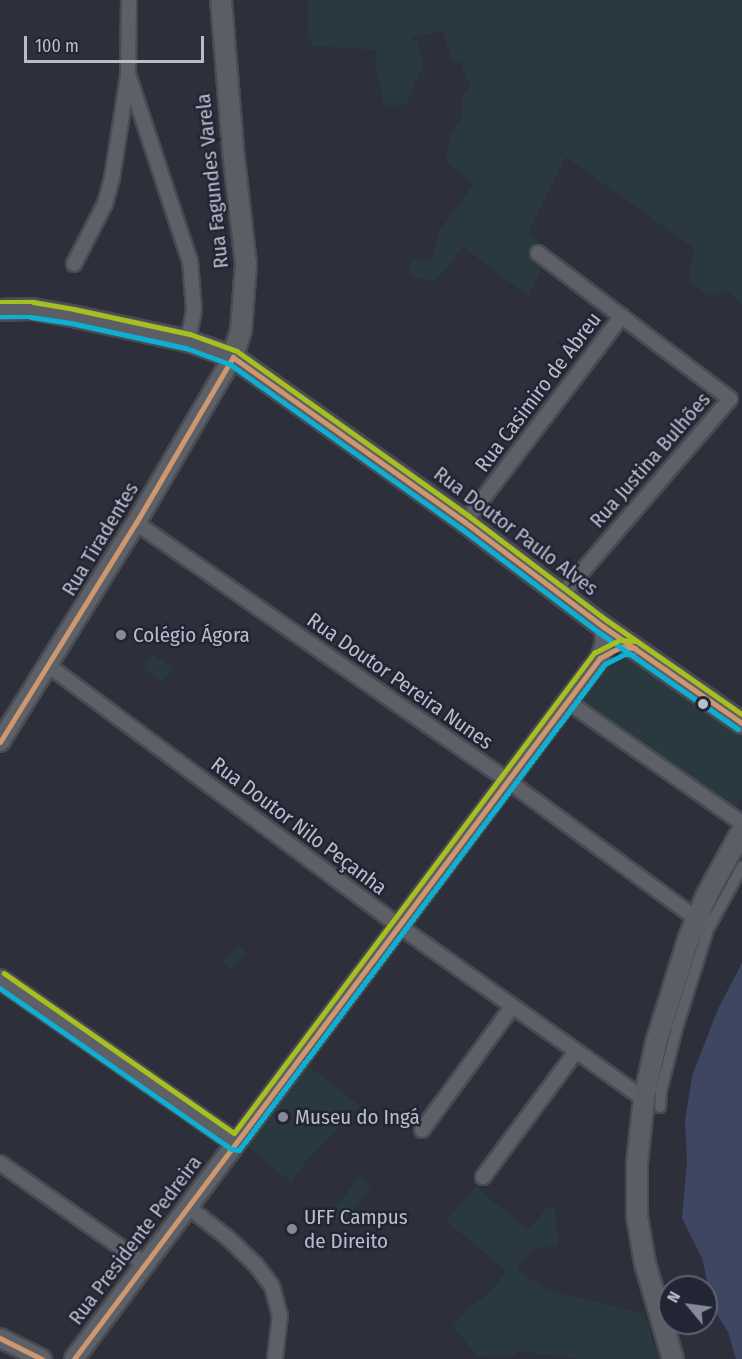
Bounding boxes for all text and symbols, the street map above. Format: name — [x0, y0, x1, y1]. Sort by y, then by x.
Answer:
scale bar — [27, 24, 207, 62]
text: 100 m — [35, 35, 79, 57]
street label: Rua Fagundes Varela — [190, 92, 234, 270]
street label: Rua Casimiro de Abreu — [470, 307, 606, 477]
street label: Rua Justina Bulhões — [584, 387, 716, 533]
street label: Rua Doutor Paulo Alves — [429, 461, 603, 601]
street label: Rua Tiradentes — [56, 478, 144, 600]
street label: Rua Doutor Pereira Nunes — [302, 607, 498, 755]
place label: Colégio Ágora — [133, 622, 250, 648]
marker: Colégio Ágora — [114, 628, 128, 642]
unlabelled marker — [697, 698, 709, 710]
street label: Rua Doutor Nilo Peçanha — [206, 752, 392, 900]
place label: Museu do Ingá — [295, 1104, 420, 1130]
marker: Museu do Ingá — [276, 1110, 290, 1124]
street label: Rua Presidente Pedreira — [63, 1150, 207, 1330]
place label: UFF Campus de Direito — [304, 1204, 408, 1254]
marker: UFF Campus de Direito — [285, 1222, 299, 1236]
north arrow — [658, 1275, 718, 1335]
text: N — [663, 1288, 684, 1306]

